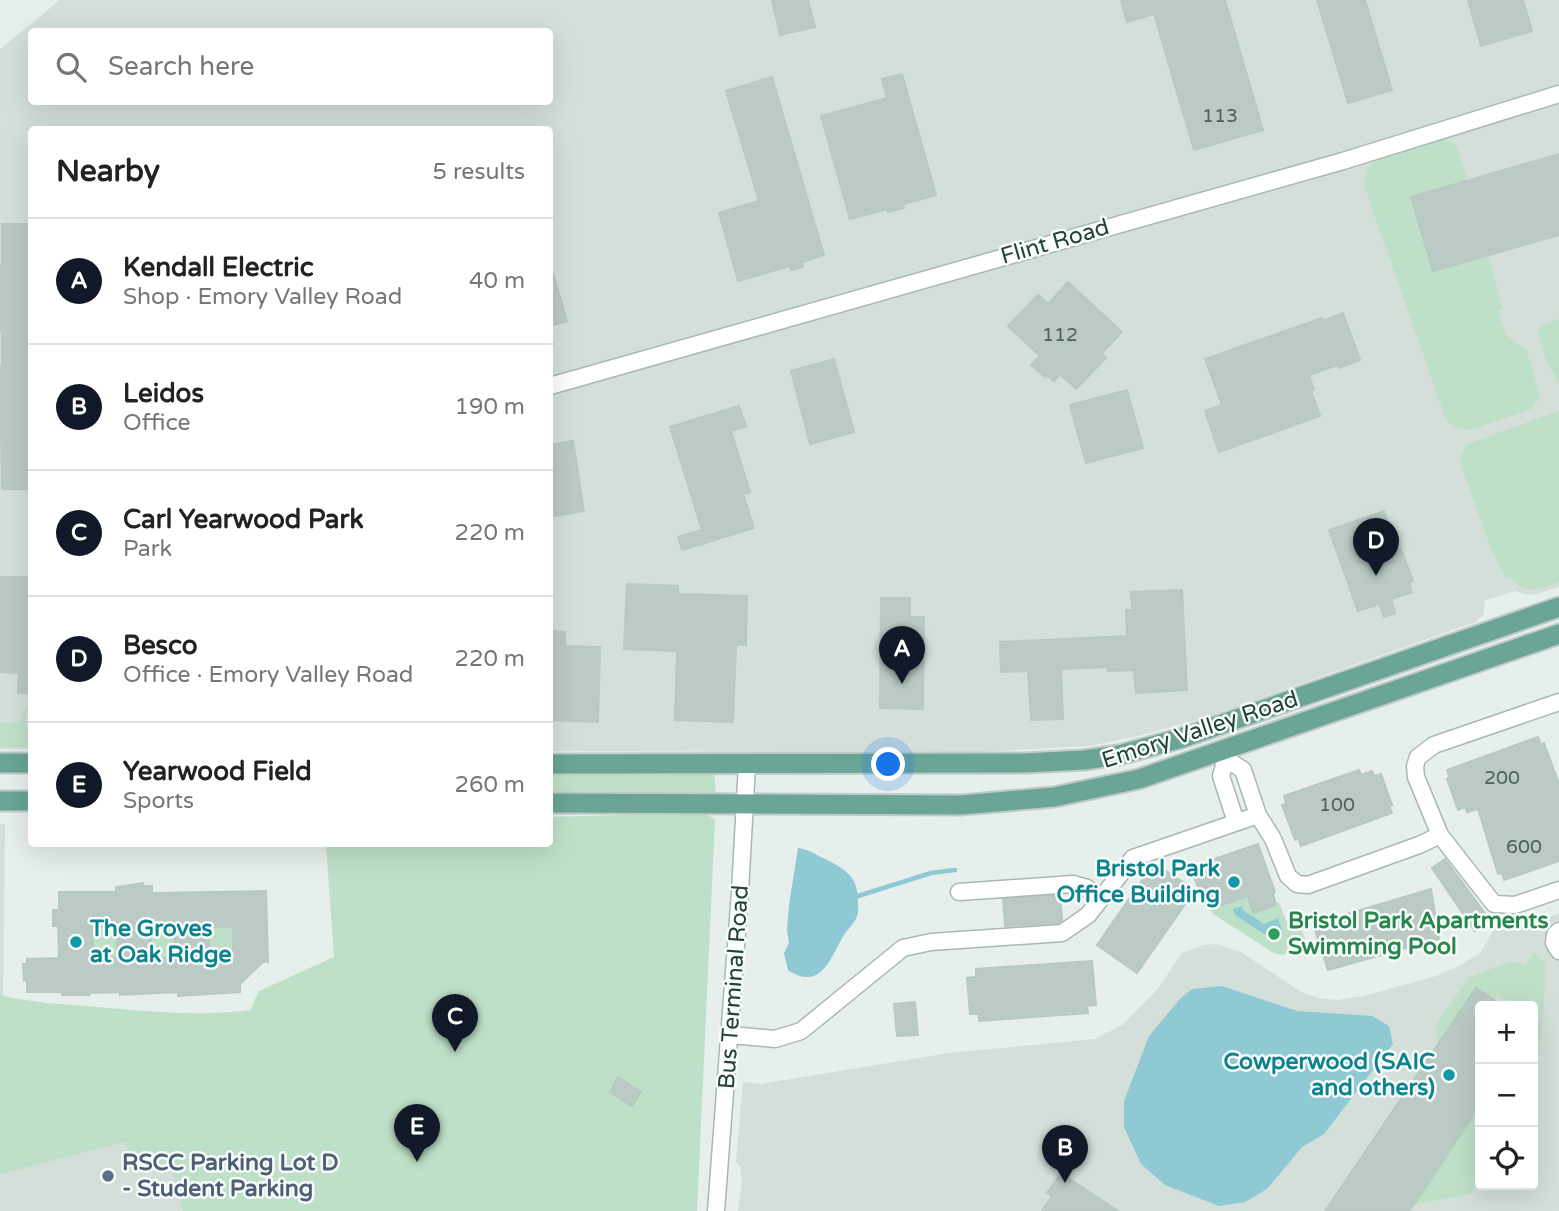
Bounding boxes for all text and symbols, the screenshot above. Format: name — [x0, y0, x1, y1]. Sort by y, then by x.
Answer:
search box — [28, 28, 553, 105]
icon: search — [52, 48, 90, 86]
text: Search here — [108, 51, 254, 82]
house number: 113 — [1202, 105, 1238, 127]
text: Nearby — [56, 153, 160, 190]
text: 5 results — [432, 158, 525, 186]
street label: Flint Road — [998, 213, 1112, 271]
text: Kendall Electric — [123, 252, 314, 283]
text: A — [70, 267, 88, 295]
text: 40 m — [469, 267, 525, 295]
text: Shop · Emory Valley Road — [123, 283, 402, 311]
house number: 112 — [1042, 324, 1078, 346]
text: Leidos — [123, 378, 204, 409]
text: B — [71, 393, 87, 421]
text: 190 m — [455, 393, 525, 421]
text: Office — [123, 409, 191, 437]
text: Carl Yearwood Park — [123, 504, 364, 535]
pin: D — [1353, 518, 1399, 576]
text: C — [71, 519, 87, 547]
text: 220 m — [455, 519, 525, 547]
text: Park — [123, 535, 172, 563]
pin: A — [879, 626, 925, 684]
text: Besco — [123, 630, 198, 661]
text: D — [70, 645, 88, 673]
text: 220 m — [455, 645, 525, 673]
text: Office · Emory Valley Road — [123, 661, 413, 689]
street label: Emory Valley Road — [1098, 685, 1302, 775]
your location — [871, 747, 905, 781]
text: Yearwood Field — [123, 756, 312, 787]
house number: 200 — [1484, 767, 1520, 789]
text: E — [72, 771, 86, 799]
text: 260 m — [455, 771, 525, 799]
text: Sports — [123, 787, 194, 815]
house number: 100 — [1319, 794, 1355, 816]
house number: 600 — [1506, 836, 1542, 858]
place label: Bristol Park Office Building — [1056, 855, 1220, 909]
marker: Bristol Park Office Building — [1226, 874, 1242, 890]
street label: Bus Terminal Road — [713, 884, 755, 1090]
place label: Bristol Park Apartments Swimming Pool — [1288, 907, 1548, 961]
place label: The Groves at Oak Ridge — [89, 915, 231, 969]
marker: Bristol Park Apartments Swimming Pool — [1266, 926, 1282, 942]
marker: The Groves at Oak Ridge — [68, 934, 84, 950]
pin: C — [432, 994, 478, 1052]
map controls — [1475, 1001, 1538, 1190]
button: + — [1475, 1001, 1538, 1064]
place label: Cowperwood (SAIC and others) — [1223, 1048, 1435, 1102]
button: − — [1475, 1064, 1538, 1127]
marker: Cowperwood (SAIC and others) — [1441, 1067, 1457, 1083]
pin: E — [394, 1104, 440, 1162]
pin: B — [1042, 1125, 1088, 1183]
button: locate — [1475, 1127, 1538, 1190]
place label: RSCC Parking Lot D - Student Parking — [122, 1149, 339, 1203]
marker: RSCC Parking Lot D - Student Parking — [100, 1168, 116, 1184]

